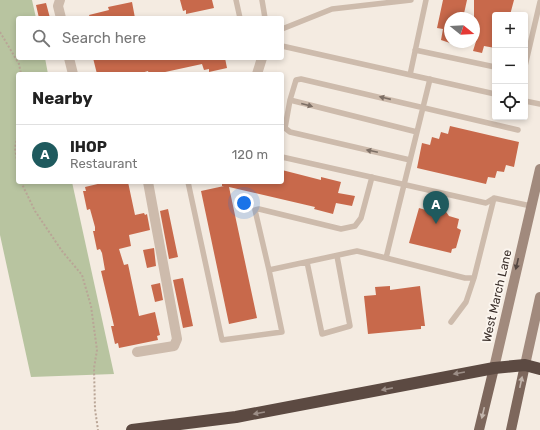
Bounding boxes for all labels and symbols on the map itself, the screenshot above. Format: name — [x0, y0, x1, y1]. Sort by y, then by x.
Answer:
north arrow — [444, 12, 480, 48]
one-way arrow — [379, 94, 391, 100]
one-way arrow — [301, 102, 313, 108]
one-way arrow — [366, 148, 379, 154]
pin: A — [423, 191, 449, 224]
your location — [234, 193, 254, 213]
street label: West March Lane — [480, 248, 515, 344]
one-way arrow — [514, 258, 520, 271]
one-way arrow — [453, 370, 465, 376]
one-way arrow — [519, 376, 525, 389]
one-way arrow — [381, 386, 393, 392]
one-way arrow — [480, 406, 486, 419]
one-way arrow — [253, 410, 265, 416]

